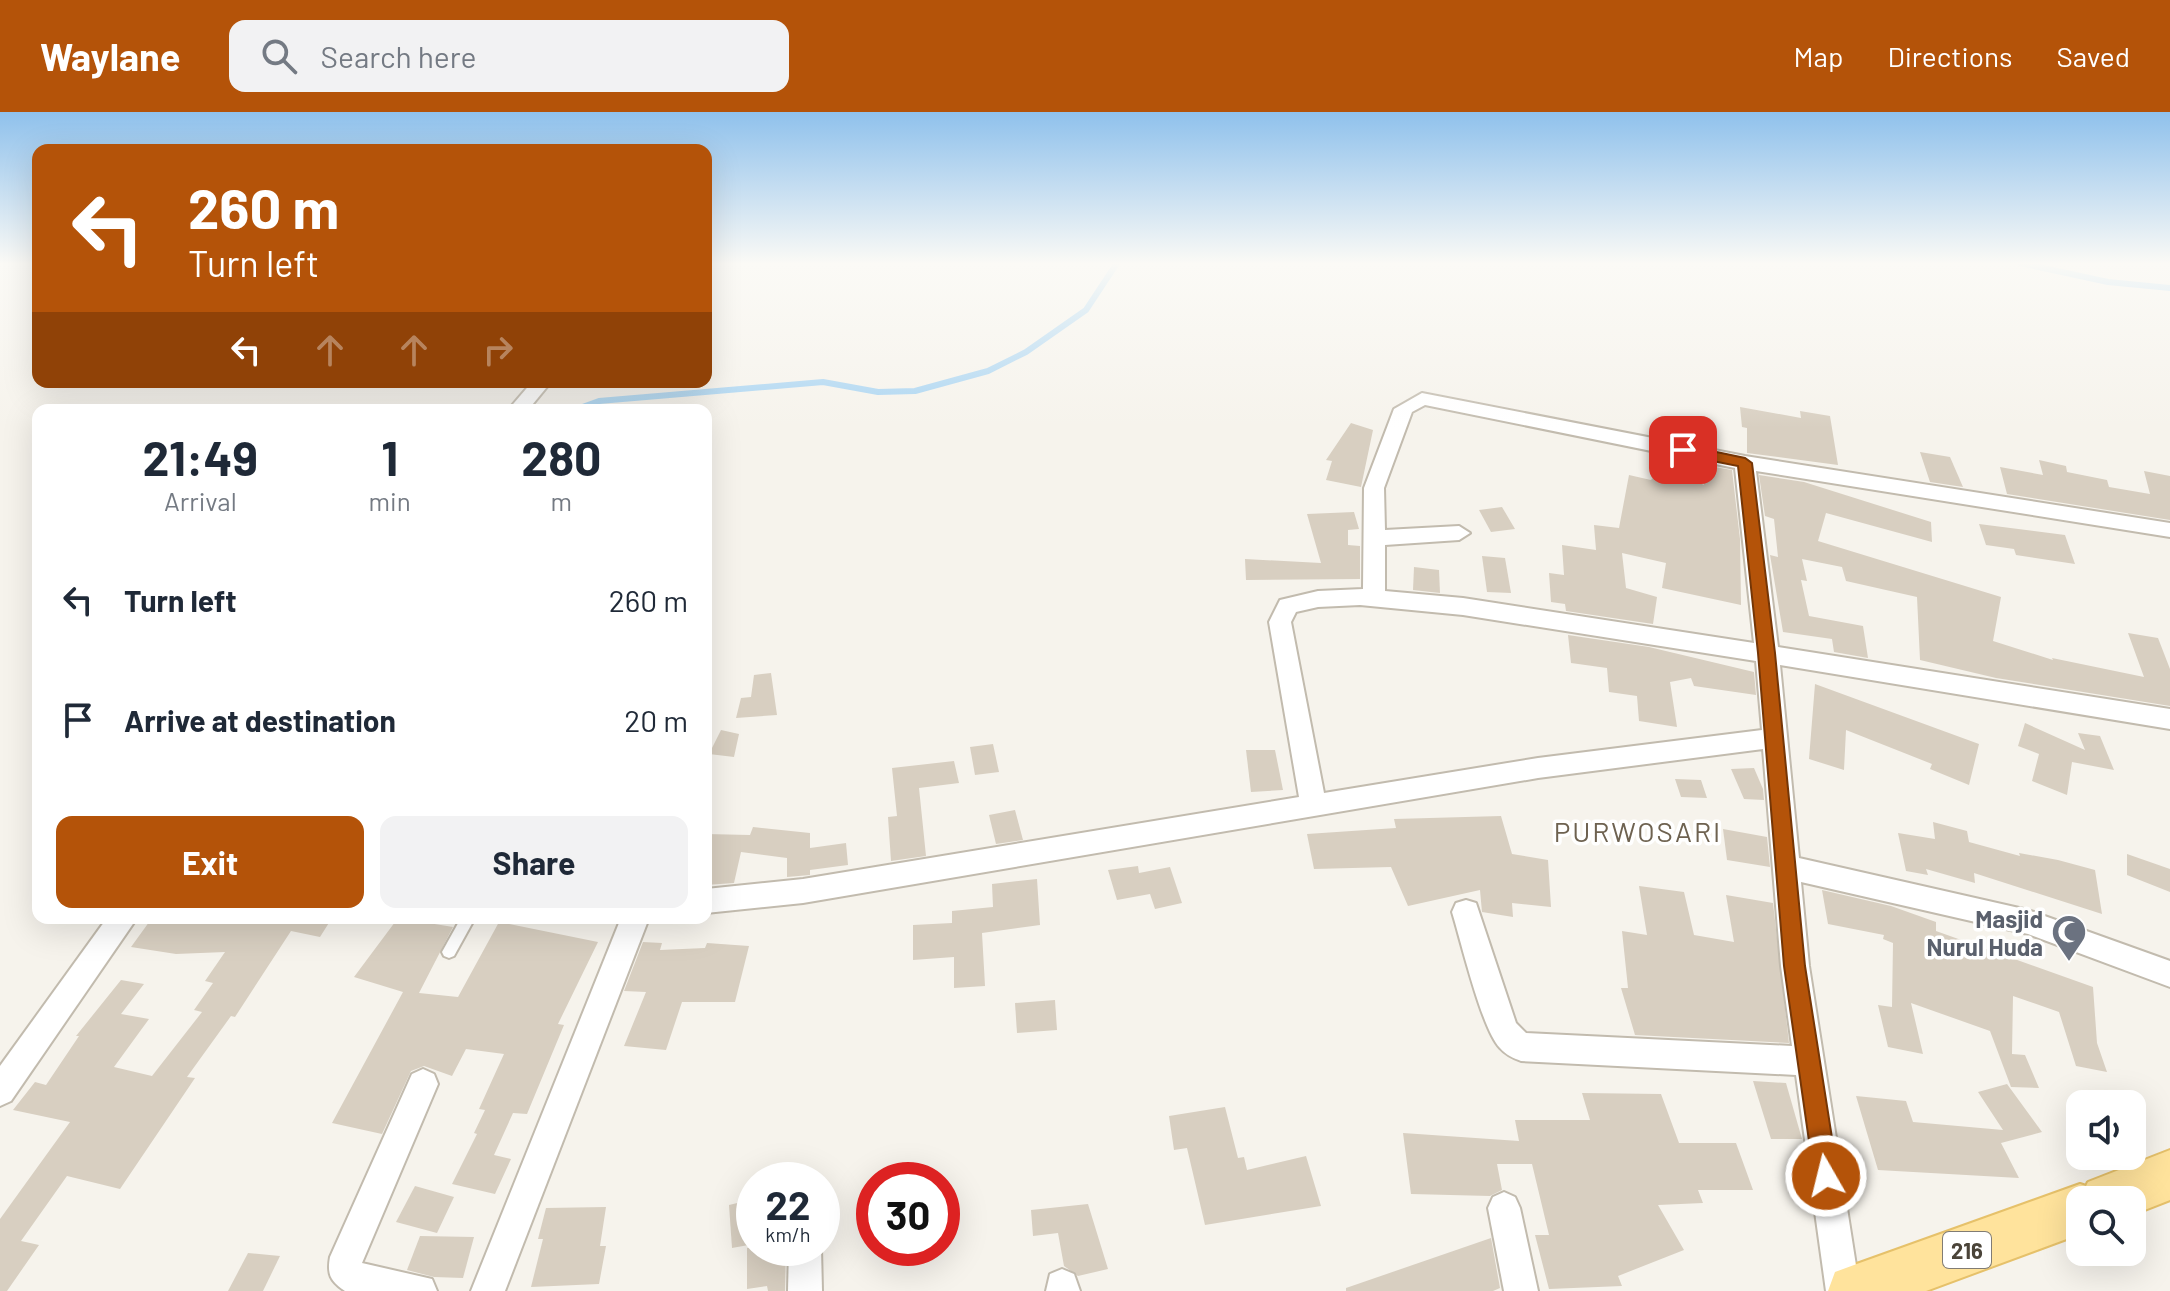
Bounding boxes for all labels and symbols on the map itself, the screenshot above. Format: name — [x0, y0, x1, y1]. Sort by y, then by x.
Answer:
pin — [1649, 416, 1717, 484]
district label: PURWOSARI — [1554, 814, 1722, 848]
place label: Masjid Nurul Huda — [1927, 904, 2043, 961]
mosque icon: Masjid Nurul Huda — [2050, 913, 2088, 963]
position arrow — [1784, 1134, 1868, 1218]
speed limit sign: 30 — [856, 1162, 960, 1266]
road number: 216 — [1943, 1232, 1991, 1268]

